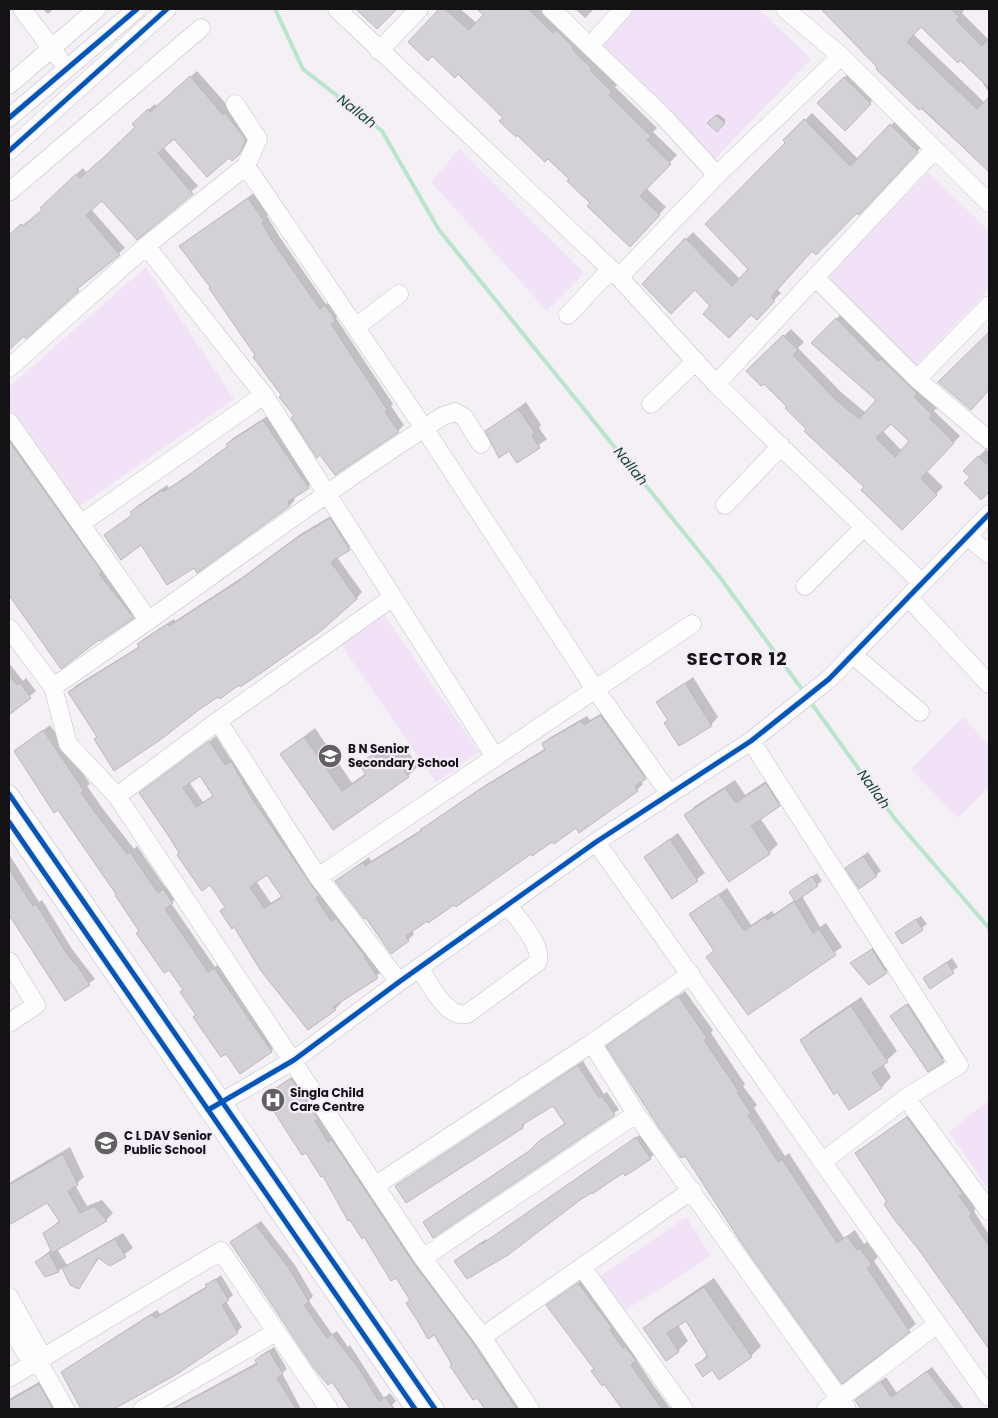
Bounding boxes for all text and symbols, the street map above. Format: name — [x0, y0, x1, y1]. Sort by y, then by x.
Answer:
water label: Nallah — [333, 89, 381, 133]
water label: Nallah — [609, 442, 653, 490]
district label: SECTOR 12 — [687, 646, 787, 671]
place label: B N Senior Secondary School — [348, 740, 459, 771]
school or university icon: B N Senior Secondary School — [317, 743, 343, 769]
water label: Nallah — [853, 765, 895, 813]
place label: Singla Child Care Centre — [290, 1084, 365, 1115]
hospital icon: Singla Child Care Centre — [260, 1087, 286, 1113]
place label: C L DAV Senior Public School — [124, 1127, 212, 1158]
school or university icon: C L DAV Senior Public School — [93, 1130, 119, 1156]

